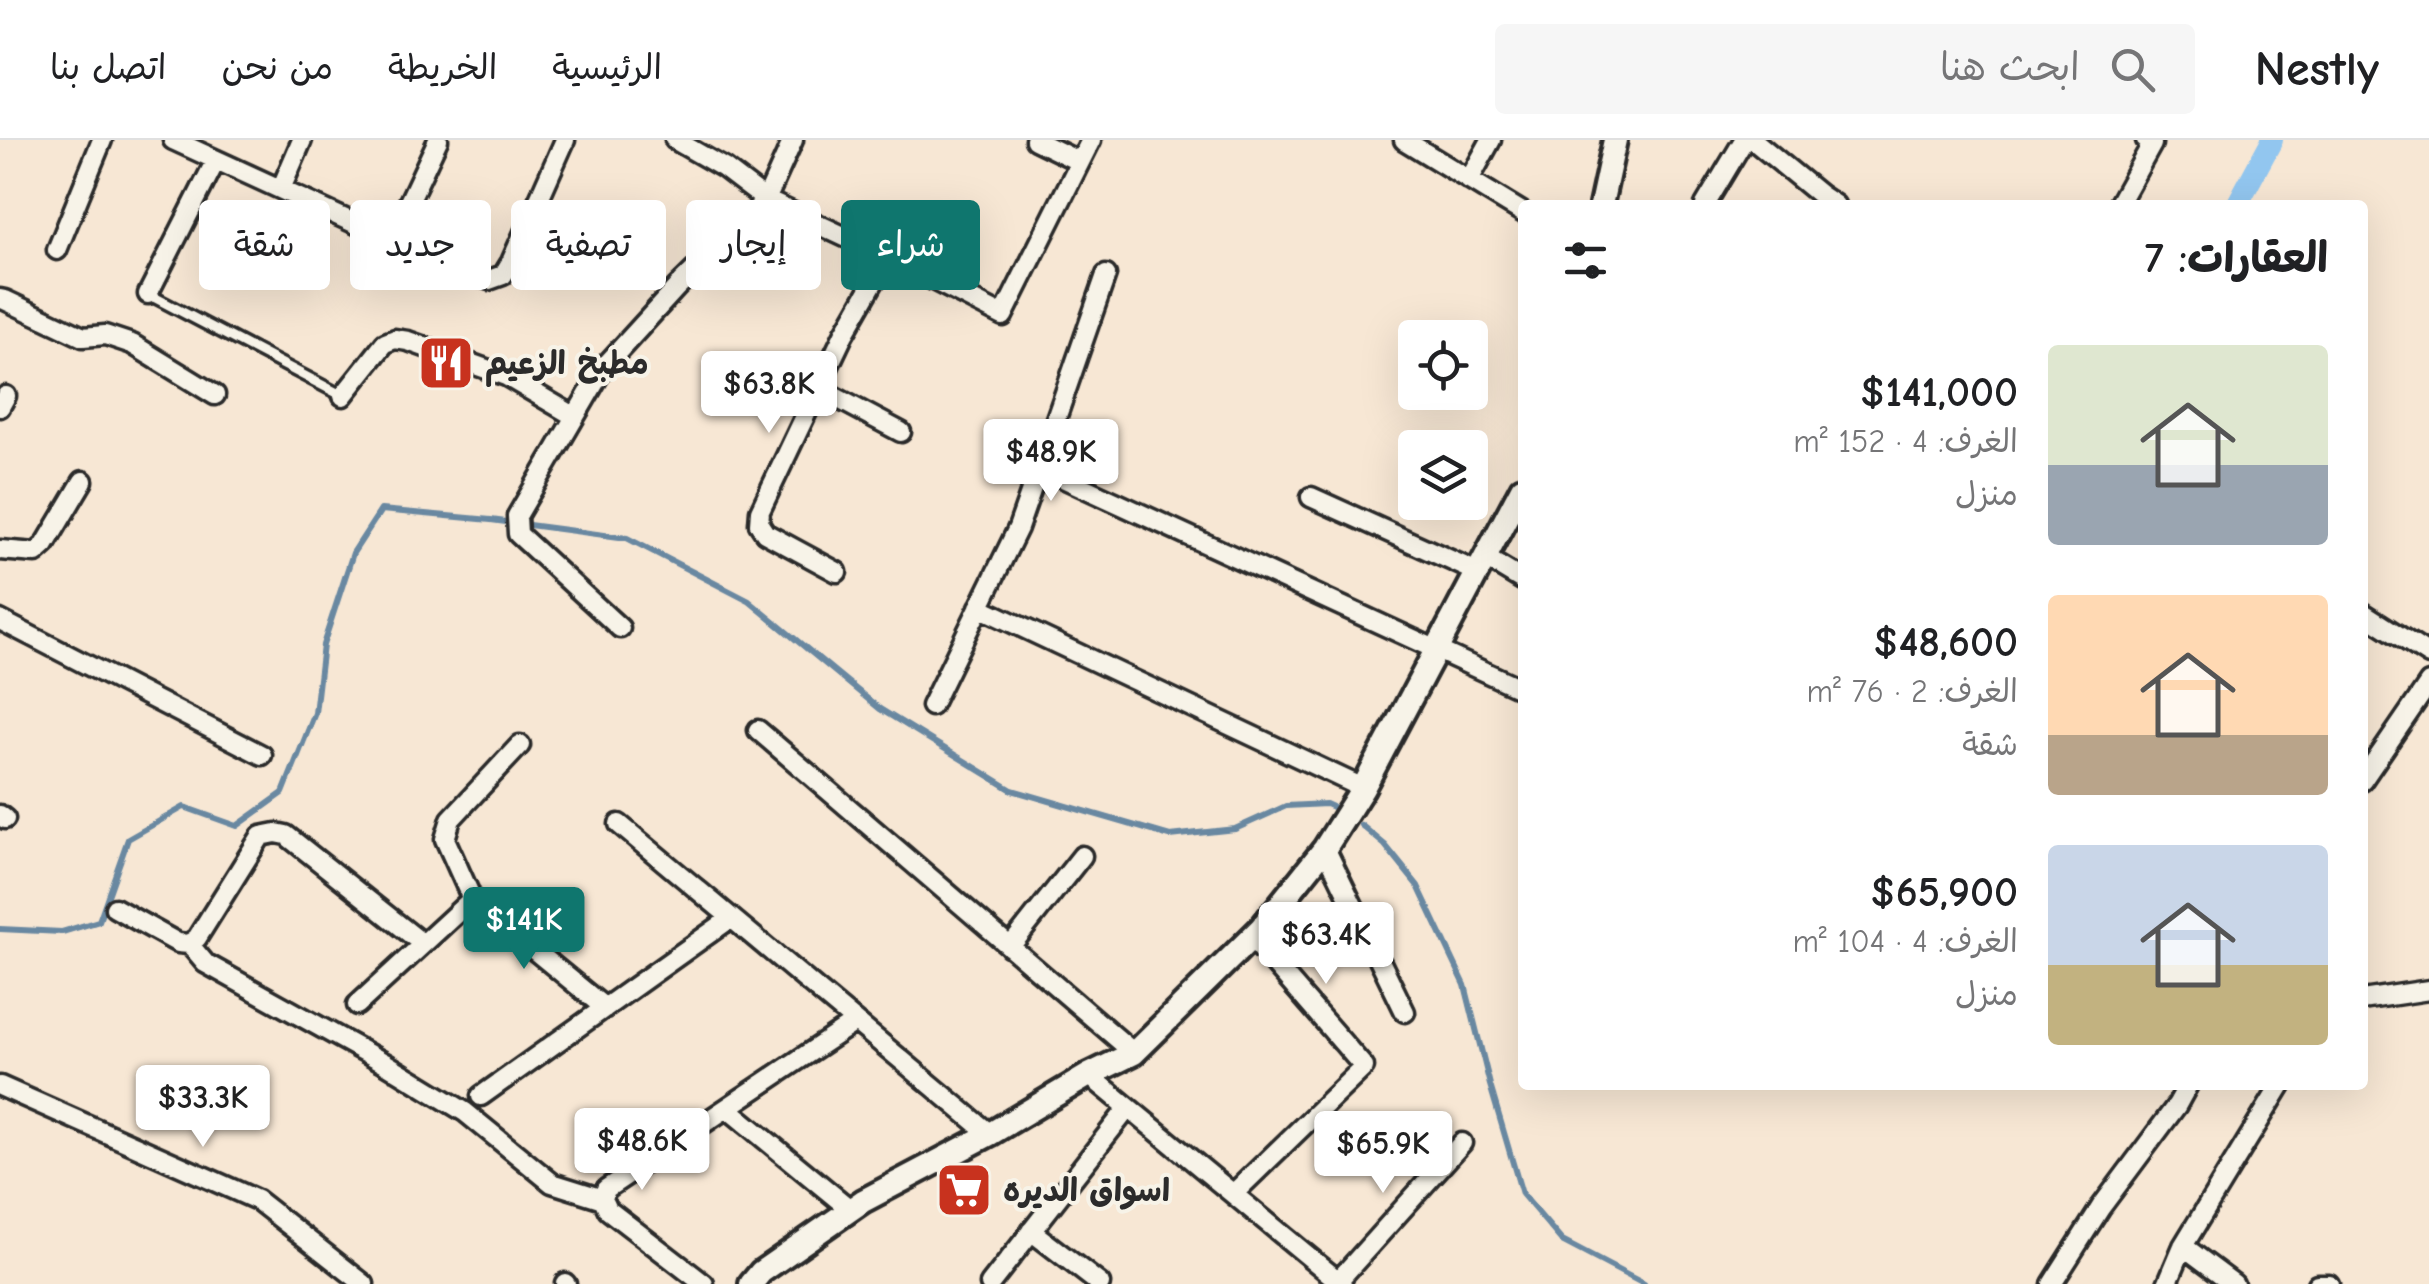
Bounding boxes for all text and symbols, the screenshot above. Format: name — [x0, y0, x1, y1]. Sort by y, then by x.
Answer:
search box — [1495, 24, 2195, 114]
icon: search — [2105, 42, 2160, 97]
text: Nestly — [2255, 42, 2379, 97]
text: ابحث هنا — [1940, 46, 2080, 90]
text: اتصل بنا — [50, 47, 166, 88]
text: من نحن — [221, 47, 333, 88]
text: الخريطة — [388, 47, 497, 88]
text: الرئيسية — [552, 47, 662, 88]
chip: شقة — [199, 200, 330, 290]
chip: جديد — [350, 200, 491, 290]
chip: تصفية — [511, 200, 666, 290]
chip: إيجار — [686, 200, 821, 290]
chip: شراء — [841, 200, 980, 290]
icon: filters — [1558, 233, 1613, 288]
text: العقارات: 7 — [2145, 234, 2328, 283]
map controls — [1398, 320, 1488, 520]
button: locate — [1398, 320, 1488, 410]
restaurant icon: مطبخ الزعيم — [416, 333, 476, 393]
place label: مطبخ الزعيم — [485, 345, 649, 387]
pin: $63.8K — [688, 351, 850, 436]
text: $63.8K — [723, 365, 815, 402]
text: $141,000 — [1860, 368, 2018, 417]
icon: home — [2128, 385, 2248, 505]
pin: $48.9K — [970, 419, 1132, 504]
text: الغرف: 4 · 152 m² — [1793, 423, 2018, 460]
button: layers — [1398, 430, 1488, 520]
text: $48.9K — [1005, 433, 1097, 470]
text: منزل — [1955, 476, 2018, 513]
text: $48,600 — [1873, 618, 2018, 667]
icon: home — [2128, 635, 2248, 755]
text: الغرف: 2 · 76 m² — [1807, 673, 2018, 710]
text: شقة — [1962, 726, 2018, 763]
text: $65,900 — [1870, 868, 2018, 917]
icon: home — [2128, 885, 2248, 1005]
pin: $141K — [454, 887, 594, 972]
text: $141K — [485, 901, 563, 938]
pin: $63.4K — [1245, 902, 1407, 987]
text: $63.4K — [1281, 916, 1371, 953]
text: الغرف: 4 · 104 m² — [1792, 923, 2018, 960]
text: منزل — [1955, 976, 2018, 1013]
pin: $33.3K — [122, 1065, 284, 1150]
text: $33.3K — [158, 1079, 248, 1116]
pin: $48.6K — [561, 1108, 723, 1193]
pin: $65.9K — [1302, 1111, 1464, 1196]
text: $48.6K — [596, 1122, 688, 1159]
text: $65.9K — [1336, 1125, 1430, 1162]
supermarket icon: اسواق الديره — [934, 1160, 994, 1220]
place label: اسواق الديره — [1003, 1172, 1170, 1210]

